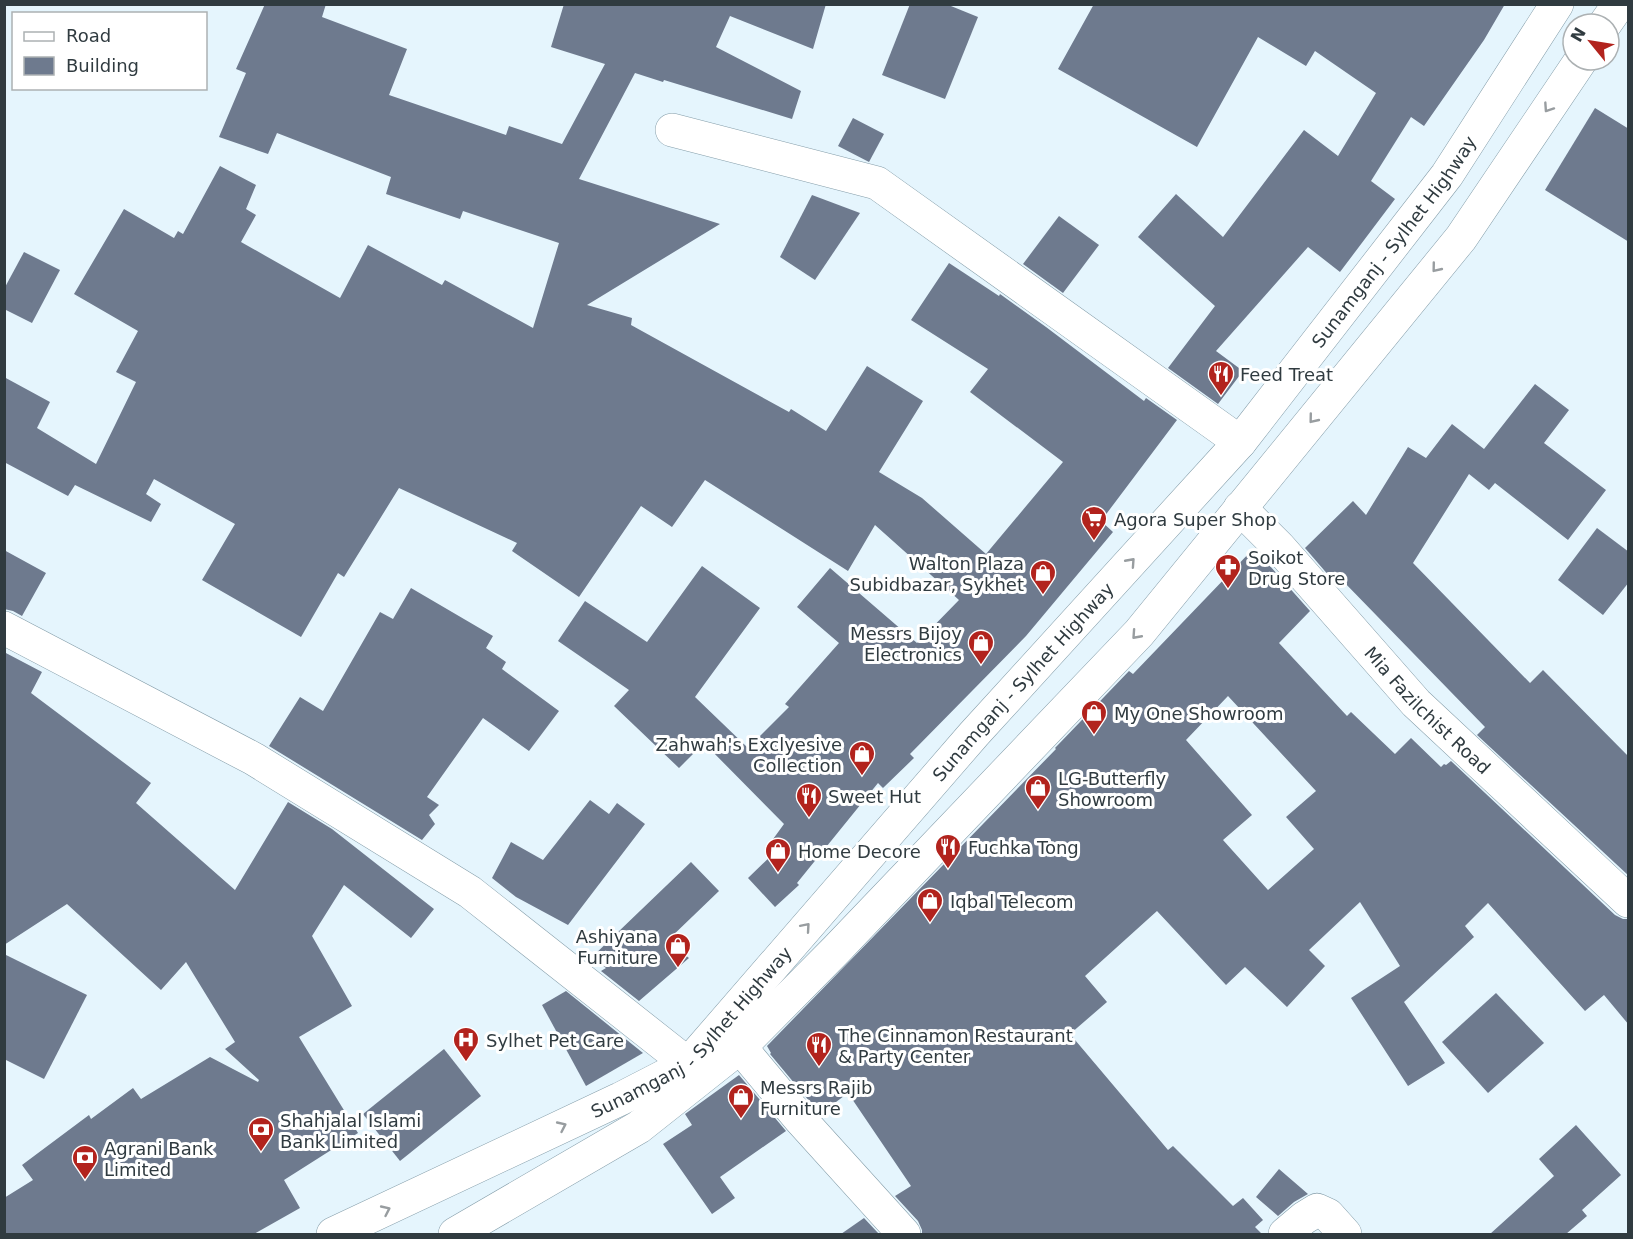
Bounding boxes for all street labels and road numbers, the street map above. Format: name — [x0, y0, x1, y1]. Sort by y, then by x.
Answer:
street label: Sunamganj - Sylhet Highway — [1307, 131, 1480, 351]
street label: Sunamganj - Sylhet Highway — [928, 578, 1118, 785]
street label: Mia Fazilchist Road — [1361, 642, 1495, 778]
street label: Sunamganj - Sylhet Highway — [587, 942, 796, 1122]

